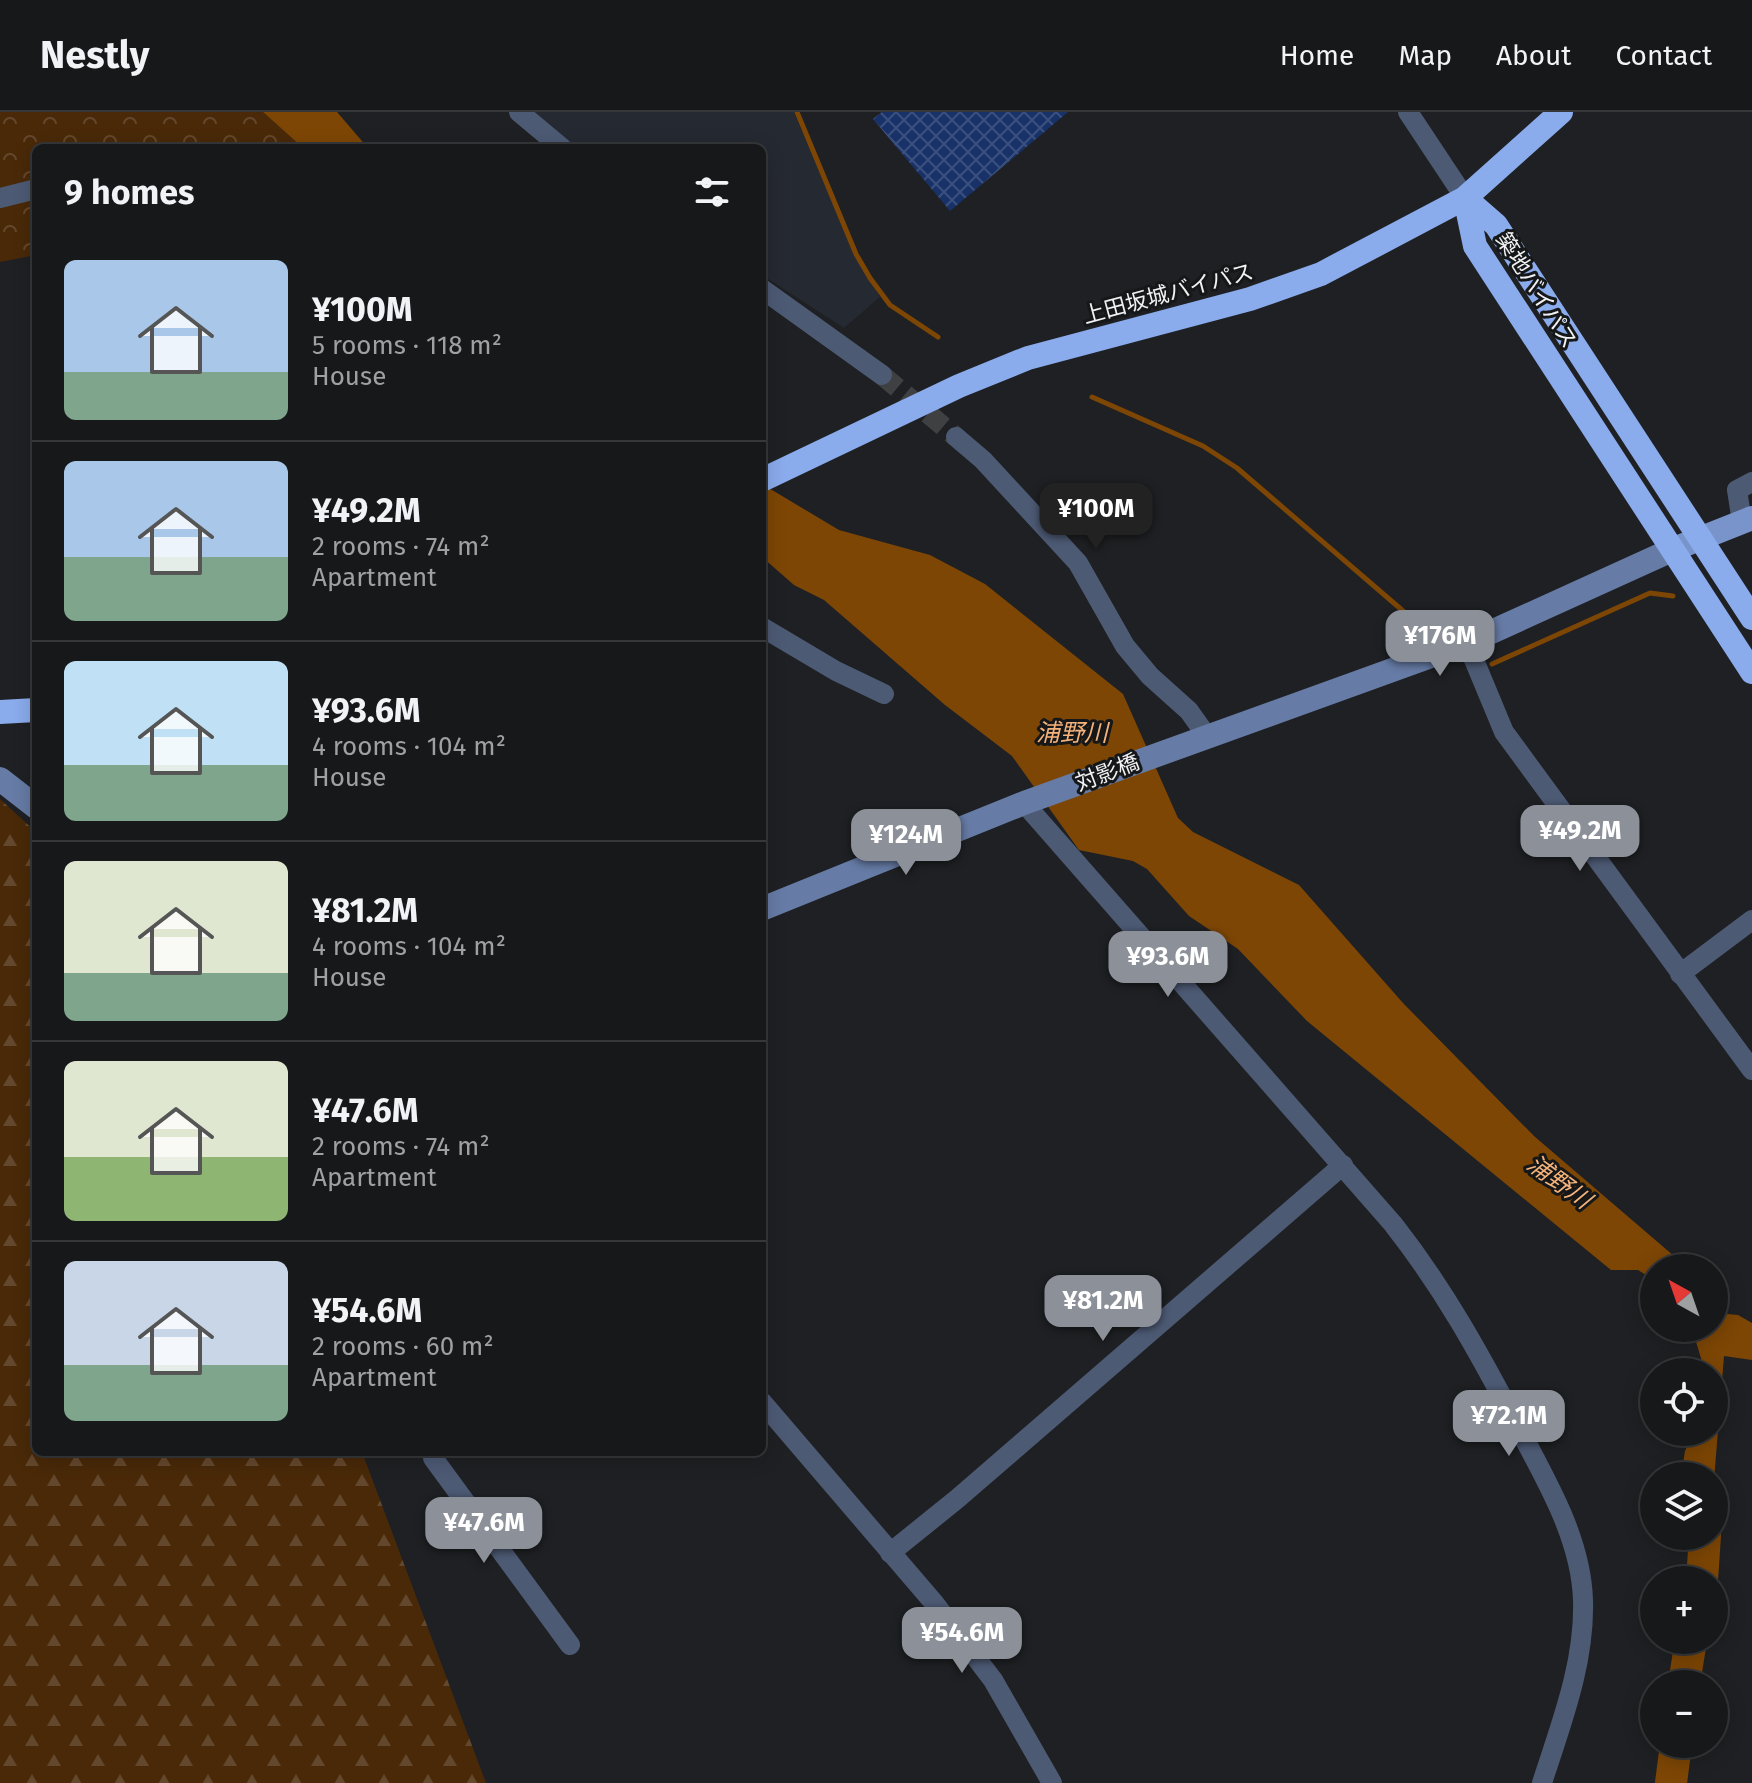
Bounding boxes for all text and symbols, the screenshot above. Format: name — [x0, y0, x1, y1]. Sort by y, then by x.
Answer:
text: Nestly — [40, 32, 149, 78]
text: Home — [1280, 39, 1354, 72]
text: Map — [1398, 39, 1452, 72]
text: About — [1496, 39, 1571, 72]
text: Contact — [1615, 39, 1712, 72]
icon: filters — [690, 170, 734, 214]
text: 9 homes — [64, 172, 195, 213]
street label: 築地バイパス — [1490, 227, 1583, 353]
street label: 上田坂城バイパス — [1080, 258, 1256, 329]
text: ¥100M — [312, 289, 413, 330]
icon: home — [128, 292, 224, 388]
text: 5 rooms · 118 m² — [312, 330, 502, 361]
text: House — [312, 361, 386, 392]
pin: ¥100M — [1040, 483, 1152, 551]
text: ¥49.2M — [312, 490, 421, 531]
icon: home — [128, 493, 224, 589]
text: ¥100M — [1058, 493, 1134, 524]
text: 2 rooms · 74 m² — [312, 531, 490, 562]
text: Apartment — [312, 562, 437, 593]
pin: ¥176M — [1384, 610, 1496, 678]
text: ¥176M — [1404, 620, 1476, 651]
text: ¥93.6M — [312, 690, 421, 731]
icon: home — [128, 693, 224, 789]
water label: 浦野川 — [1036, 719, 1111, 747]
text: 4 rooms · 104 m² — [312, 731, 506, 762]
street label: 対影橋 — [1072, 748, 1143, 797]
text: House — [312, 762, 386, 793]
pin: ¥49.2M — [1515, 805, 1645, 873]
pin: ¥124M — [850, 809, 962, 877]
text: ¥49.2M — [1538, 815, 1622, 846]
text: ¥124M — [869, 819, 943, 850]
text: ¥81.2M — [312, 890, 418, 931]
icon: home — [128, 893, 224, 989]
text: 4 rooms · 104 m² — [312, 931, 506, 962]
pin: ¥93.6M — [1103, 931, 1233, 999]
text: ¥93.6M — [1126, 941, 1210, 972]
text: House — [312, 962, 386, 993]
text: ¥47.6M — [312, 1090, 419, 1131]
icon: home — [128, 1093, 224, 1189]
text: 2 rooms · 74 m² — [312, 1131, 490, 1162]
water label: 浦野川 — [1522, 1150, 1599, 1216]
text: Apartment — [312, 1162, 437, 1193]
north arrow — [1640, 1254, 1728, 1342]
map controls — [1640, 1254, 1728, 1758]
pin: ¥81.2M — [1038, 1275, 1168, 1343]
text: ¥81.2M — [1062, 1285, 1144, 1316]
text: ¥54.6M — [312, 1290, 422, 1331]
icon: home — [128, 1293, 224, 1389]
text: 2 rooms · 60 m² — [312, 1331, 494, 1362]
button: locate — [1640, 1358, 1728, 1446]
text: Apartment — [312, 1362, 437, 1393]
pin: ¥72.1M — [1444, 1390, 1574, 1458]
text: ¥72.1M — [1471, 1400, 1547, 1431]
button: layers — [1640, 1462, 1728, 1550]
pin: ¥47.6M — [419, 1497, 549, 1565]
text: ¥47.6M — [443, 1507, 525, 1538]
button: + — [1640, 1566, 1728, 1654]
pin: ¥54.6M — [897, 1607, 1027, 1675]
text: ¥54.6M — [920, 1617, 1004, 1648]
button: − — [1640, 1670, 1728, 1758]

